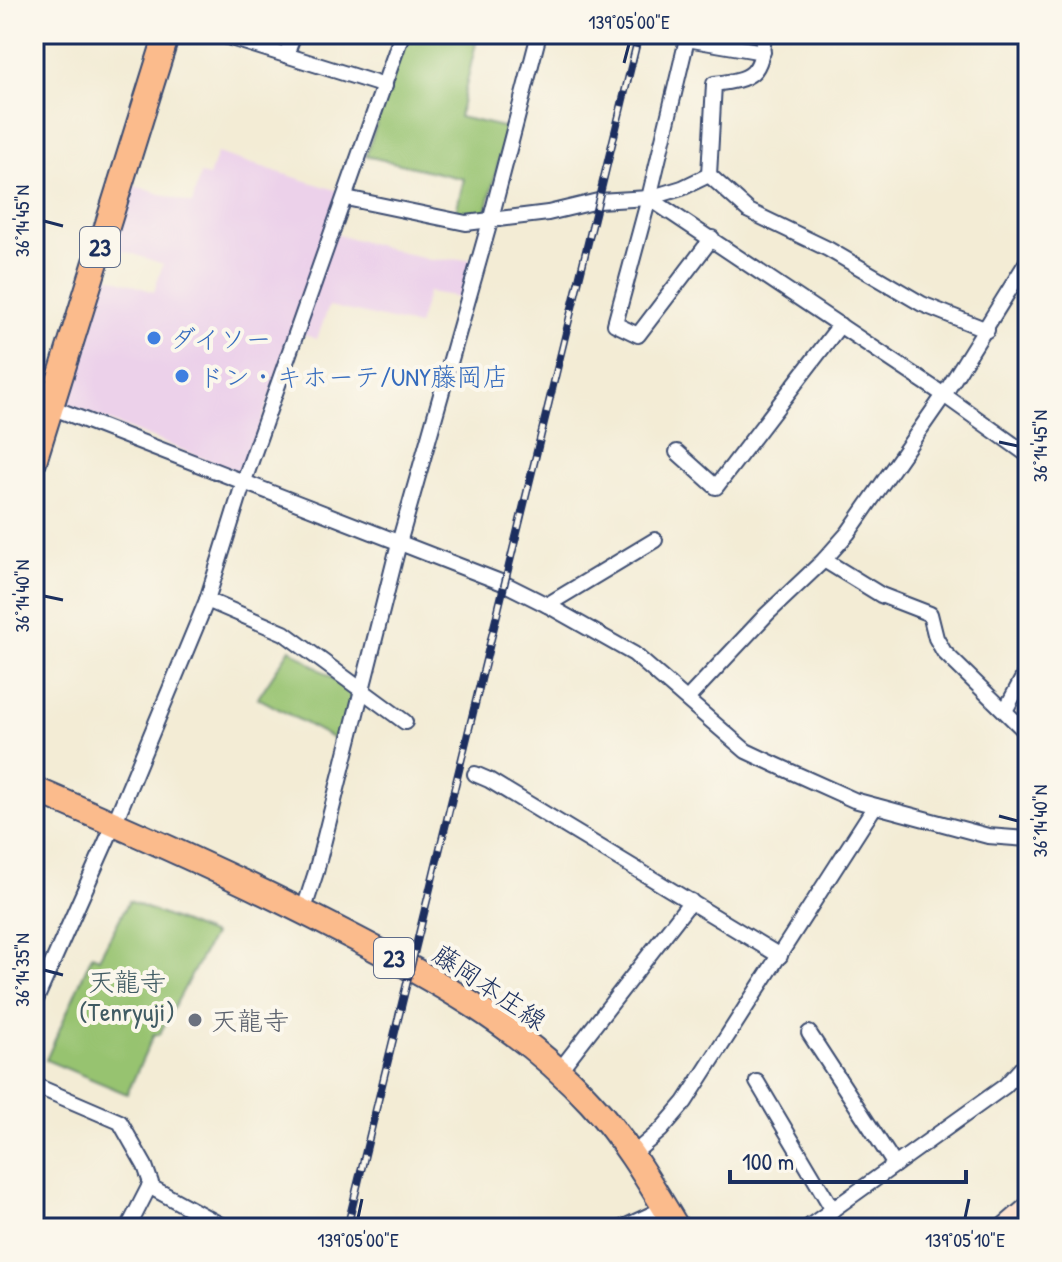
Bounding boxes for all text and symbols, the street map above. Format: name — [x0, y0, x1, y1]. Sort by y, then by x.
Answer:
text: 139°05'00"E — [588, 8, 670, 35]
text: 36°14'45"N — [8, 185, 35, 257]
road number: 23 — [80, 227, 120, 267]
place label: ダイソー — [170, 321, 271, 356]
marker: ダイソー — [145, 329, 163, 347]
place label: ドン・キホーテ/UNY藤岡店 — [198, 359, 509, 394]
marker: ドン・キホーテ/UNY藤岡店 — [173, 367, 191, 385]
text: 36°14'45"N — [1026, 410, 1053, 482]
text: 36°14'40"N — [8, 560, 35, 632]
text: 36°14'40"N — [1026, 785, 1053, 857]
text: 36°14'35"N — [8, 933, 35, 1007]
street label: 藤岡本庄線 — [426, 936, 554, 1038]
road number: 23 — [374, 938, 414, 978]
park label: 天龍寺 (Tenryuji) — [79, 964, 175, 1029]
place label: 天龍寺 — [211, 1003, 289, 1038]
marker: 天龍寺 — [186, 1011, 204, 1029]
scale bar — [730, 1134, 966, 1184]
text: 100 m — [742, 1145, 794, 1177]
text: 139°05'00"E — [317, 1226, 399, 1253]
text: 139°05'10"E — [925, 1226, 1005, 1253]

